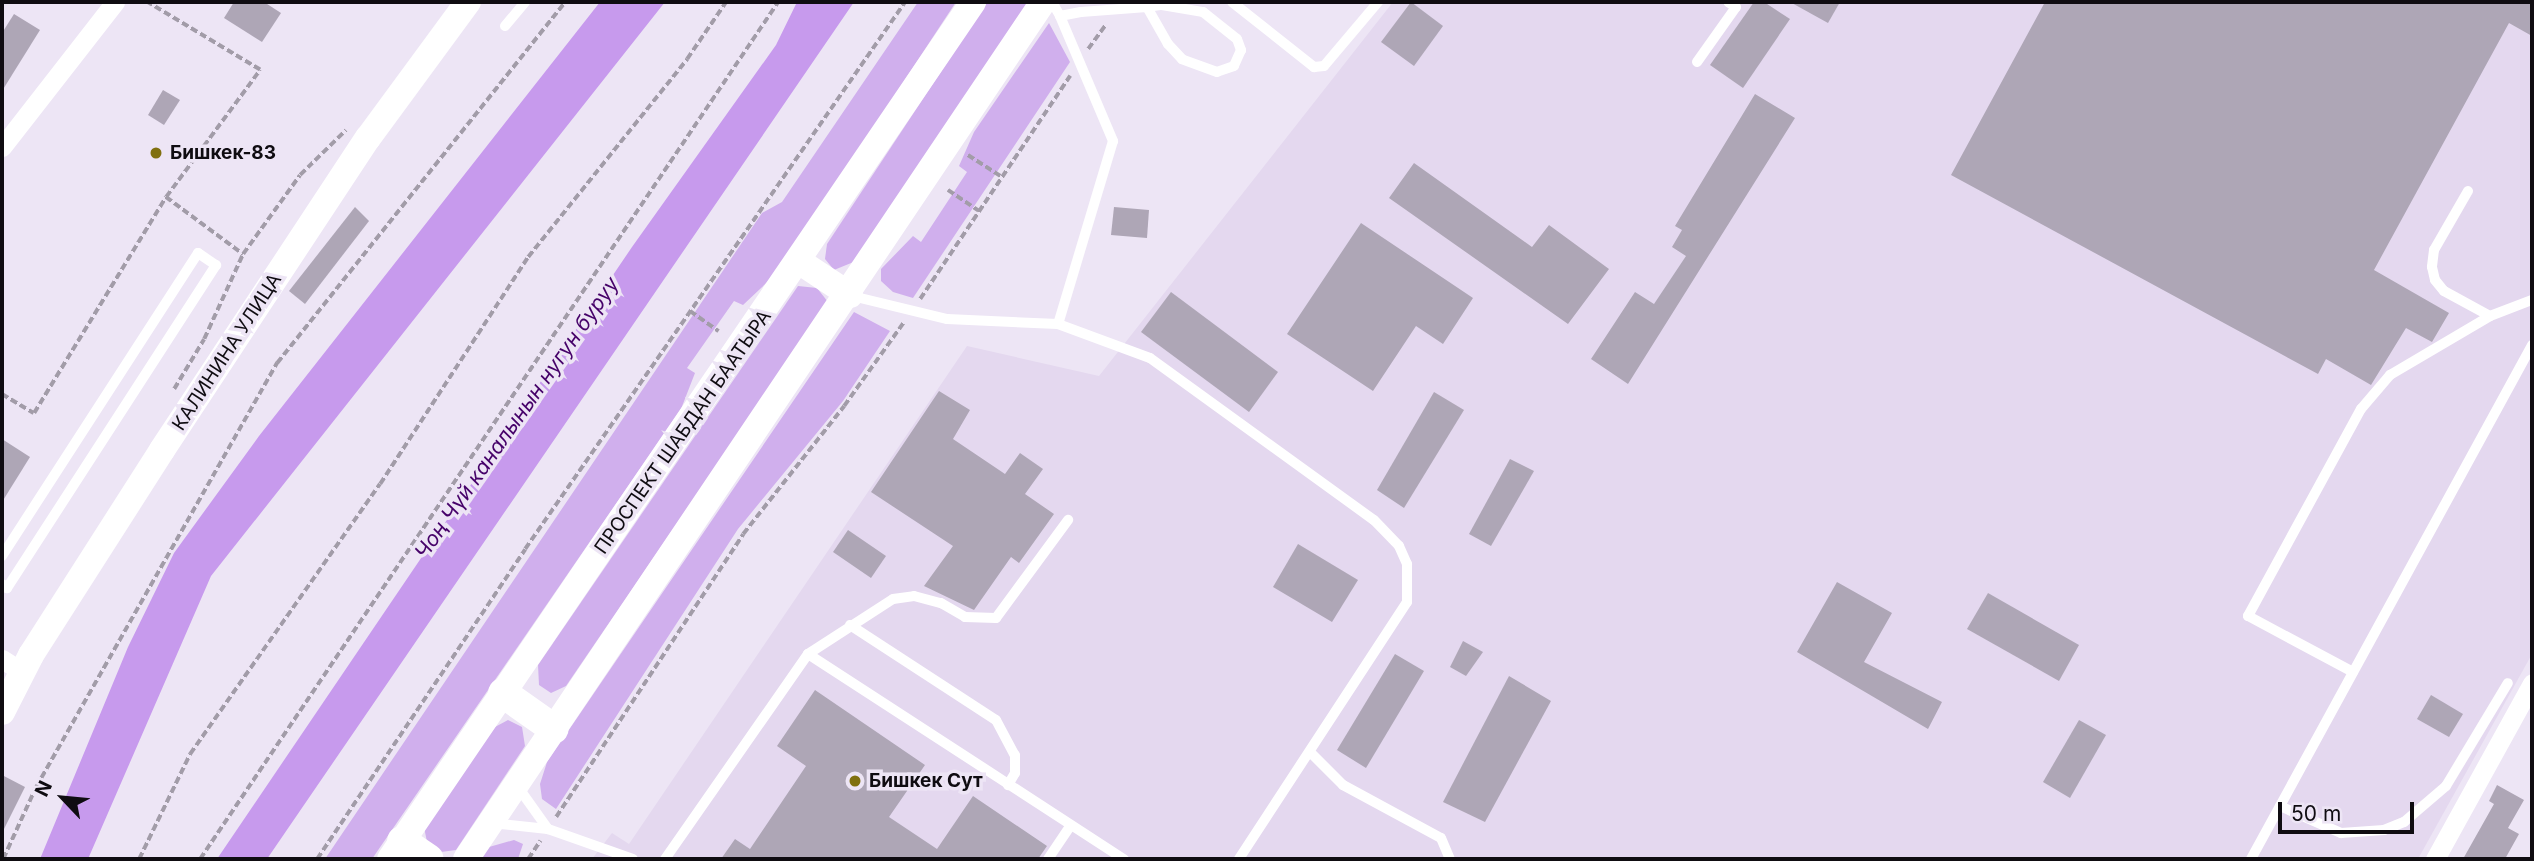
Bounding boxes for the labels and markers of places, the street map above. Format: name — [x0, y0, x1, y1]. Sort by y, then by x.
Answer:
place label: Бишкек-83 — [170, 142, 276, 164]
marker: Бишкек-83 — [148, 145, 164, 161]
place label: Бишкек Сут — [869, 770, 983, 792]
marker: Бишкек Сут — [847, 773, 863, 789]

